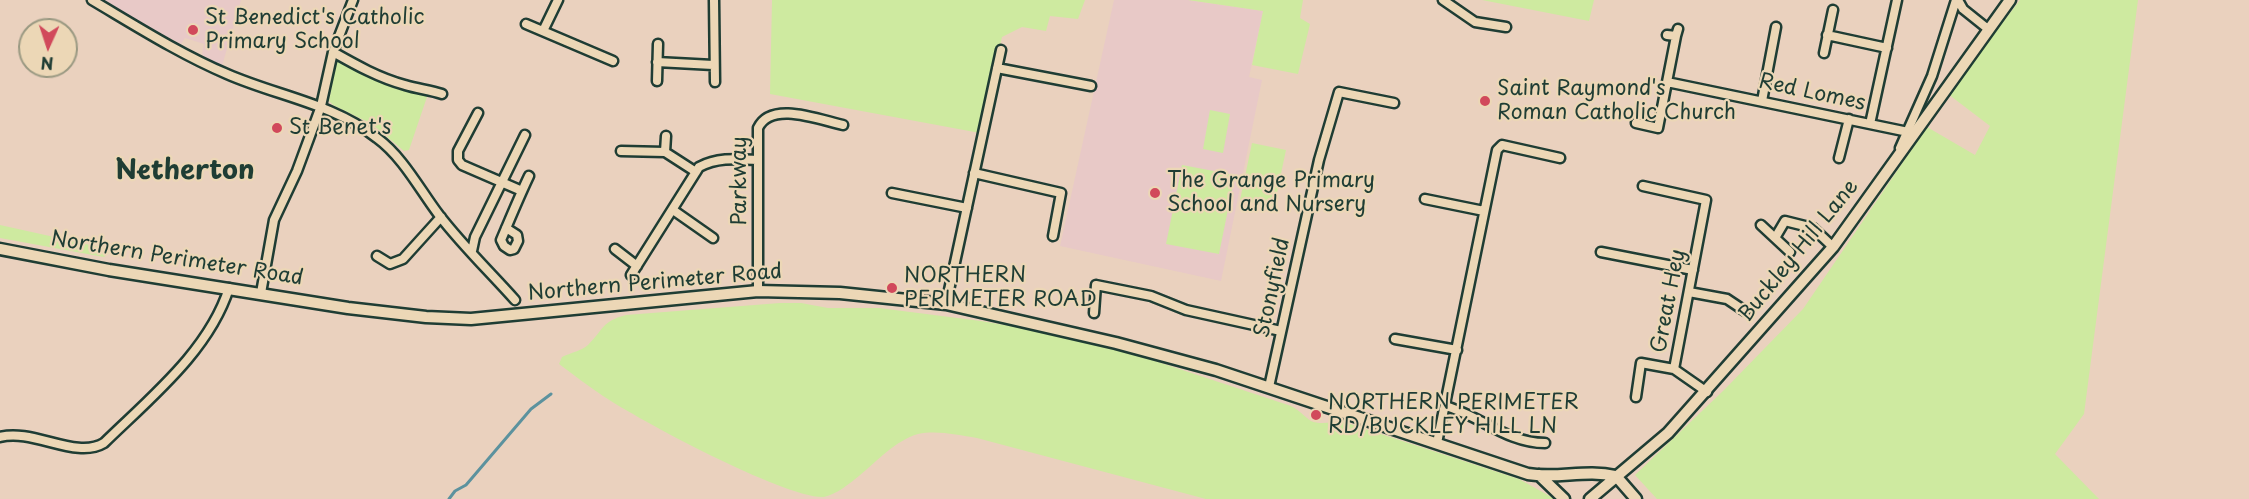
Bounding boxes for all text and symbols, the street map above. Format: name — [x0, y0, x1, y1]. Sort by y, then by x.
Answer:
place label: St Benedict's Catholic Primary School — [205, 5, 425, 55]
north arrow — [18, 18, 78, 78]
marker: St Benedict's Catholic Primary School — [186, 23, 200, 37]
text: N — [40, 52, 54, 76]
street label: Red Lomes — [1756, 69, 1868, 117]
place label: Saint Raymond's Roman Catholic Church — [1497, 76, 1736, 126]
marker: Saint Raymond's Roman Catholic Church — [1478, 94, 1492, 108]
place label: St Benet's — [289, 115, 391, 141]
marker: St Benet's — [270, 121, 284, 135]
street label: Parkway — [727, 136, 753, 226]
district label: Netherton — [115, 156, 255, 188]
place label: The Grange Primary School and Nursery — [1167, 168, 1375, 218]
street label: Buckley Hill Lane — [1734, 175, 1864, 327]
marker: The Grange Primary School and Nursery — [1148, 186, 1162, 200]
street label: Northern Perimeter Road — [49, 227, 305, 291]
street label: Stonyfield — [1250, 236, 1296, 340]
street label: Great Hey — [1647, 247, 1691, 355]
street label: Northern Perimeter Road — [527, 259, 783, 307]
place label: NORTHERN PERIMETER ROAD — [904, 263, 1097, 313]
marker: NORTHERN PERIMETER ROAD — [885, 281, 899, 295]
place label: NORTHERN PERIMETER RD/BUCKLEY HILL LN — [1328, 390, 1579, 440]
marker: NORTHERN PERIMETER RD/BUCKLEY HILL LN — [1309, 408, 1323, 422]

